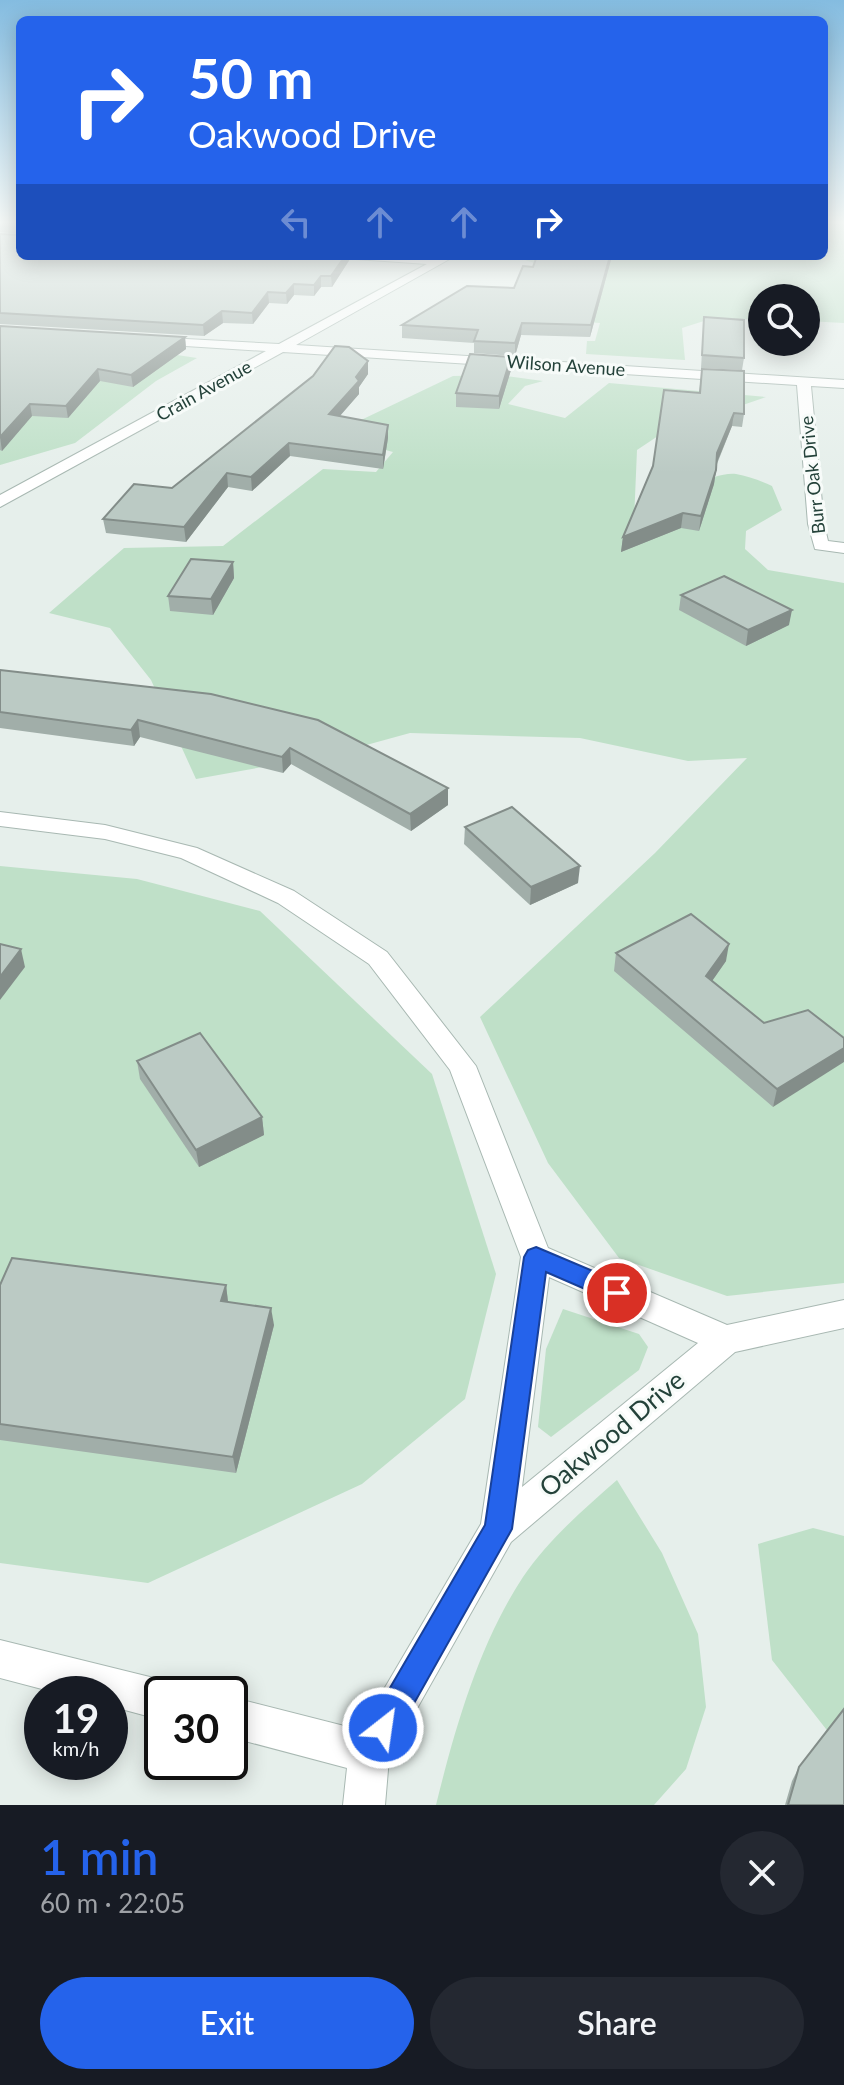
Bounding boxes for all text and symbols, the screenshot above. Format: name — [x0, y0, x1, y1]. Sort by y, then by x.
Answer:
text: 50 m — [188, 44, 313, 111]
icon: right — [56, 48, 160, 152]
text: Oakwood Drive — [188, 112, 437, 156]
icon: left — [274, 200, 318, 244]
icon: ahead — [358, 200, 402, 244]
icon: ahead — [442, 200, 486, 244]
icon: right — [526, 200, 570, 244]
map controls — [748, 284, 820, 356]
button: search — [748, 284, 820, 356]
street label: Wilson Avenue — [506, 350, 626, 380]
street label: Crain Avenue — [152, 355, 255, 425]
street label: Burr Oak Drive — [795, 415, 829, 535]
pin — [583, 1259, 651, 1327]
icon: arrive — [595, 1271, 639, 1315]
street label: Oakwood Drive — [532, 1363, 690, 1503]
speed limit sign: 30 — [144, 1676, 248, 1780]
position arrow — [341, 1686, 425, 1770]
text: 19 — [53, 1694, 99, 1742]
text: km/h — [53, 1736, 99, 1760]
text: 1 min — [40, 1828, 158, 1885]
button: close — [720, 1831, 804, 1915]
text: 60 m · 22:05 — [40, 1887, 185, 1919]
button: Exit — [40, 1977, 414, 2069]
button: Share — [430, 1977, 804, 2069]

